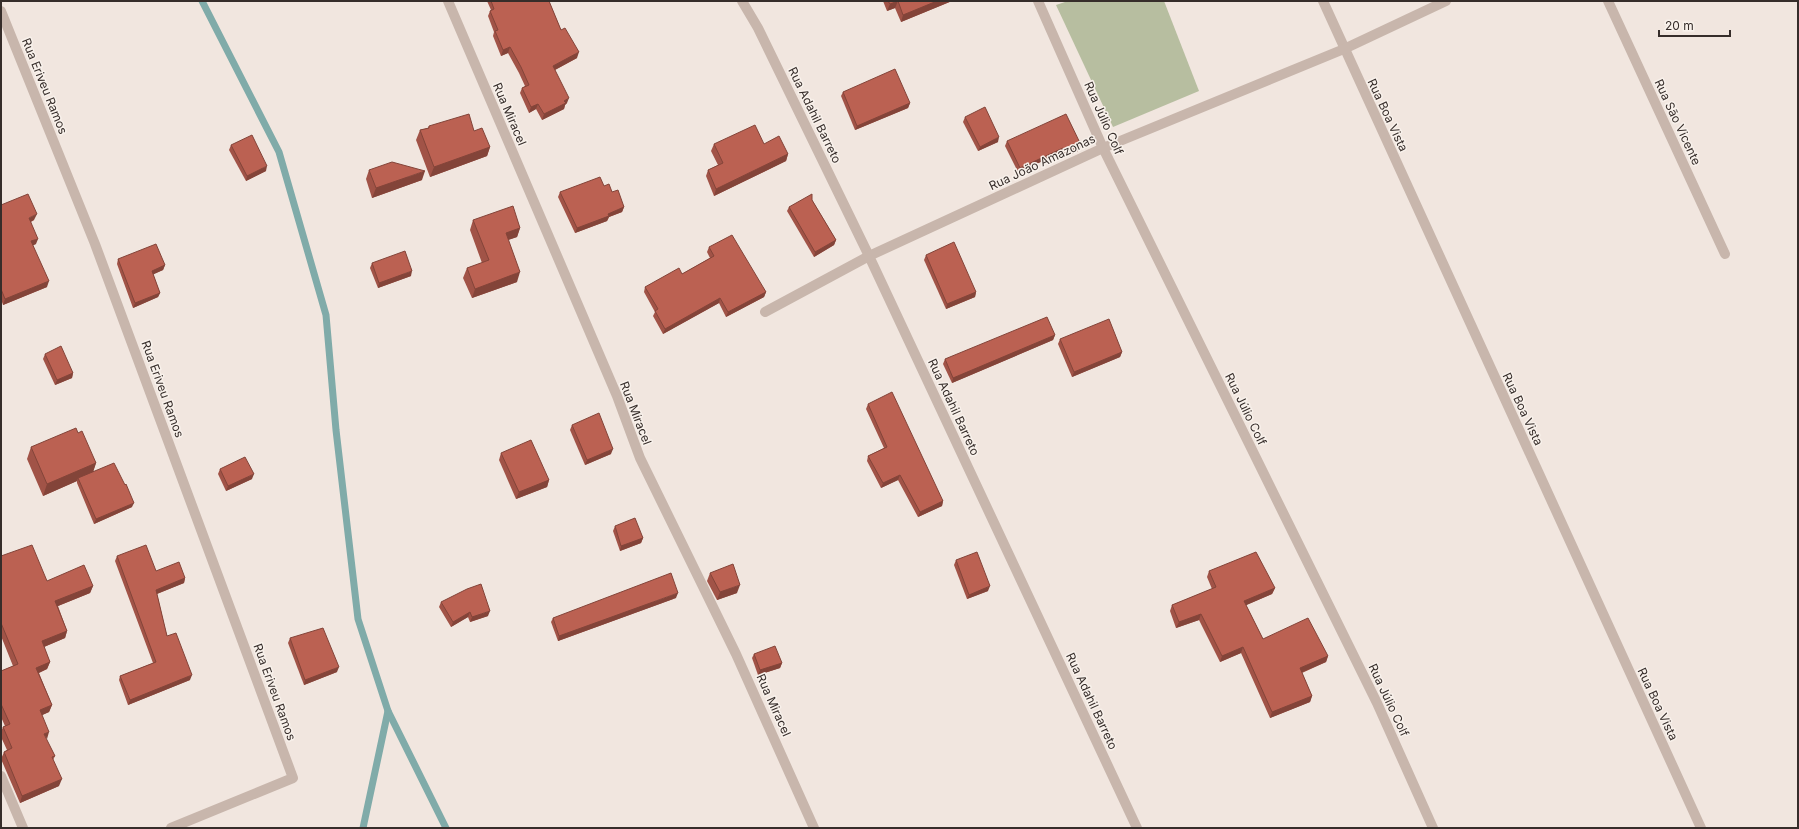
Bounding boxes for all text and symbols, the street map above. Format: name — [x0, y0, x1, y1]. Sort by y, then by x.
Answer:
scale bar — [1659, 12, 1730, 38]
text: 20 m — [1665, 18, 1694, 33]
street label: Rua Eriveu Ramos — [19, 36, 71, 136]
street label: Rua Adahil Barreto — [785, 64, 845, 166]
street label: Rua Boa Vista — [1365, 76, 1411, 154]
street label: Rua São Vicente — [1652, 77, 1704, 167]
street label: Rua Júlio Colf — [1081, 79, 1127, 157]
street label: Rua Miracel — [490, 80, 530, 148]
street label: Rua João Amazonas — [986, 131, 1098, 193]
street label: Rua Eriveu Ramos — [138, 338, 188, 440]
street label: Rua Adahil Barreto — [925, 356, 983, 458]
street label: Rua Júlio Colf — [1222, 370, 1270, 448]
street label: Rua Boa Vista — [1500, 370, 1546, 448]
street label: Rua Miracel — [617, 379, 655, 447]
street label: Rua Eriveu Ramos — [250, 641, 300, 743]
street label: Rua Adahil Barreto — [1063, 650, 1121, 752]
street label: Rua Júlio Colf — [1366, 661, 1413, 739]
street label: Rua Boa Vista — [1635, 665, 1681, 743]
street label: Rua Miracel — [754, 671, 794, 739]

